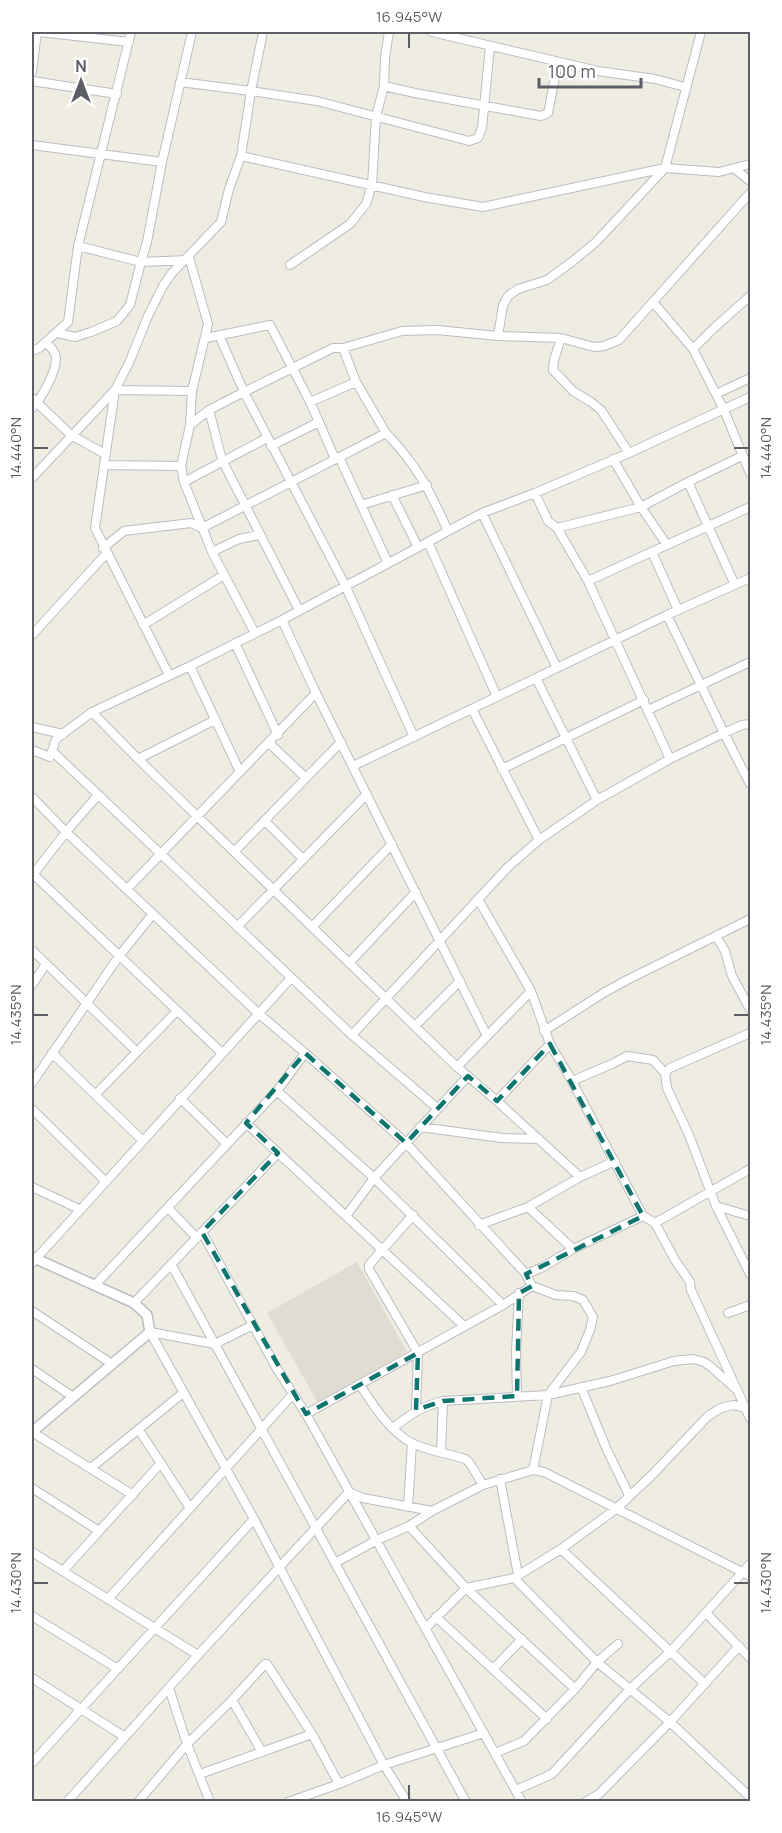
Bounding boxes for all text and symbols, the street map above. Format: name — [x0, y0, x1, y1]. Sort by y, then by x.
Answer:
text: 16.945°W — [376, 6, 442, 27]
north arrow — [51, 51, 111, 111]
scale bar — [539, 51, 641, 89]
text: N — [75, 55, 87, 77]
text: 100 m — [548, 59, 596, 83]
text: 14.440°N — [5, 417, 26, 479]
text: 14.440°N — [755, 417, 776, 479]
text: 14.435°N — [5, 984, 26, 1046]
text: 14.435°N — [755, 984, 776, 1046]
text: 14.430°N — [5, 1552, 26, 1614]
text: 14.430°N — [755, 1552, 776, 1614]
text: 16.945°W — [376, 1806, 442, 1827]

